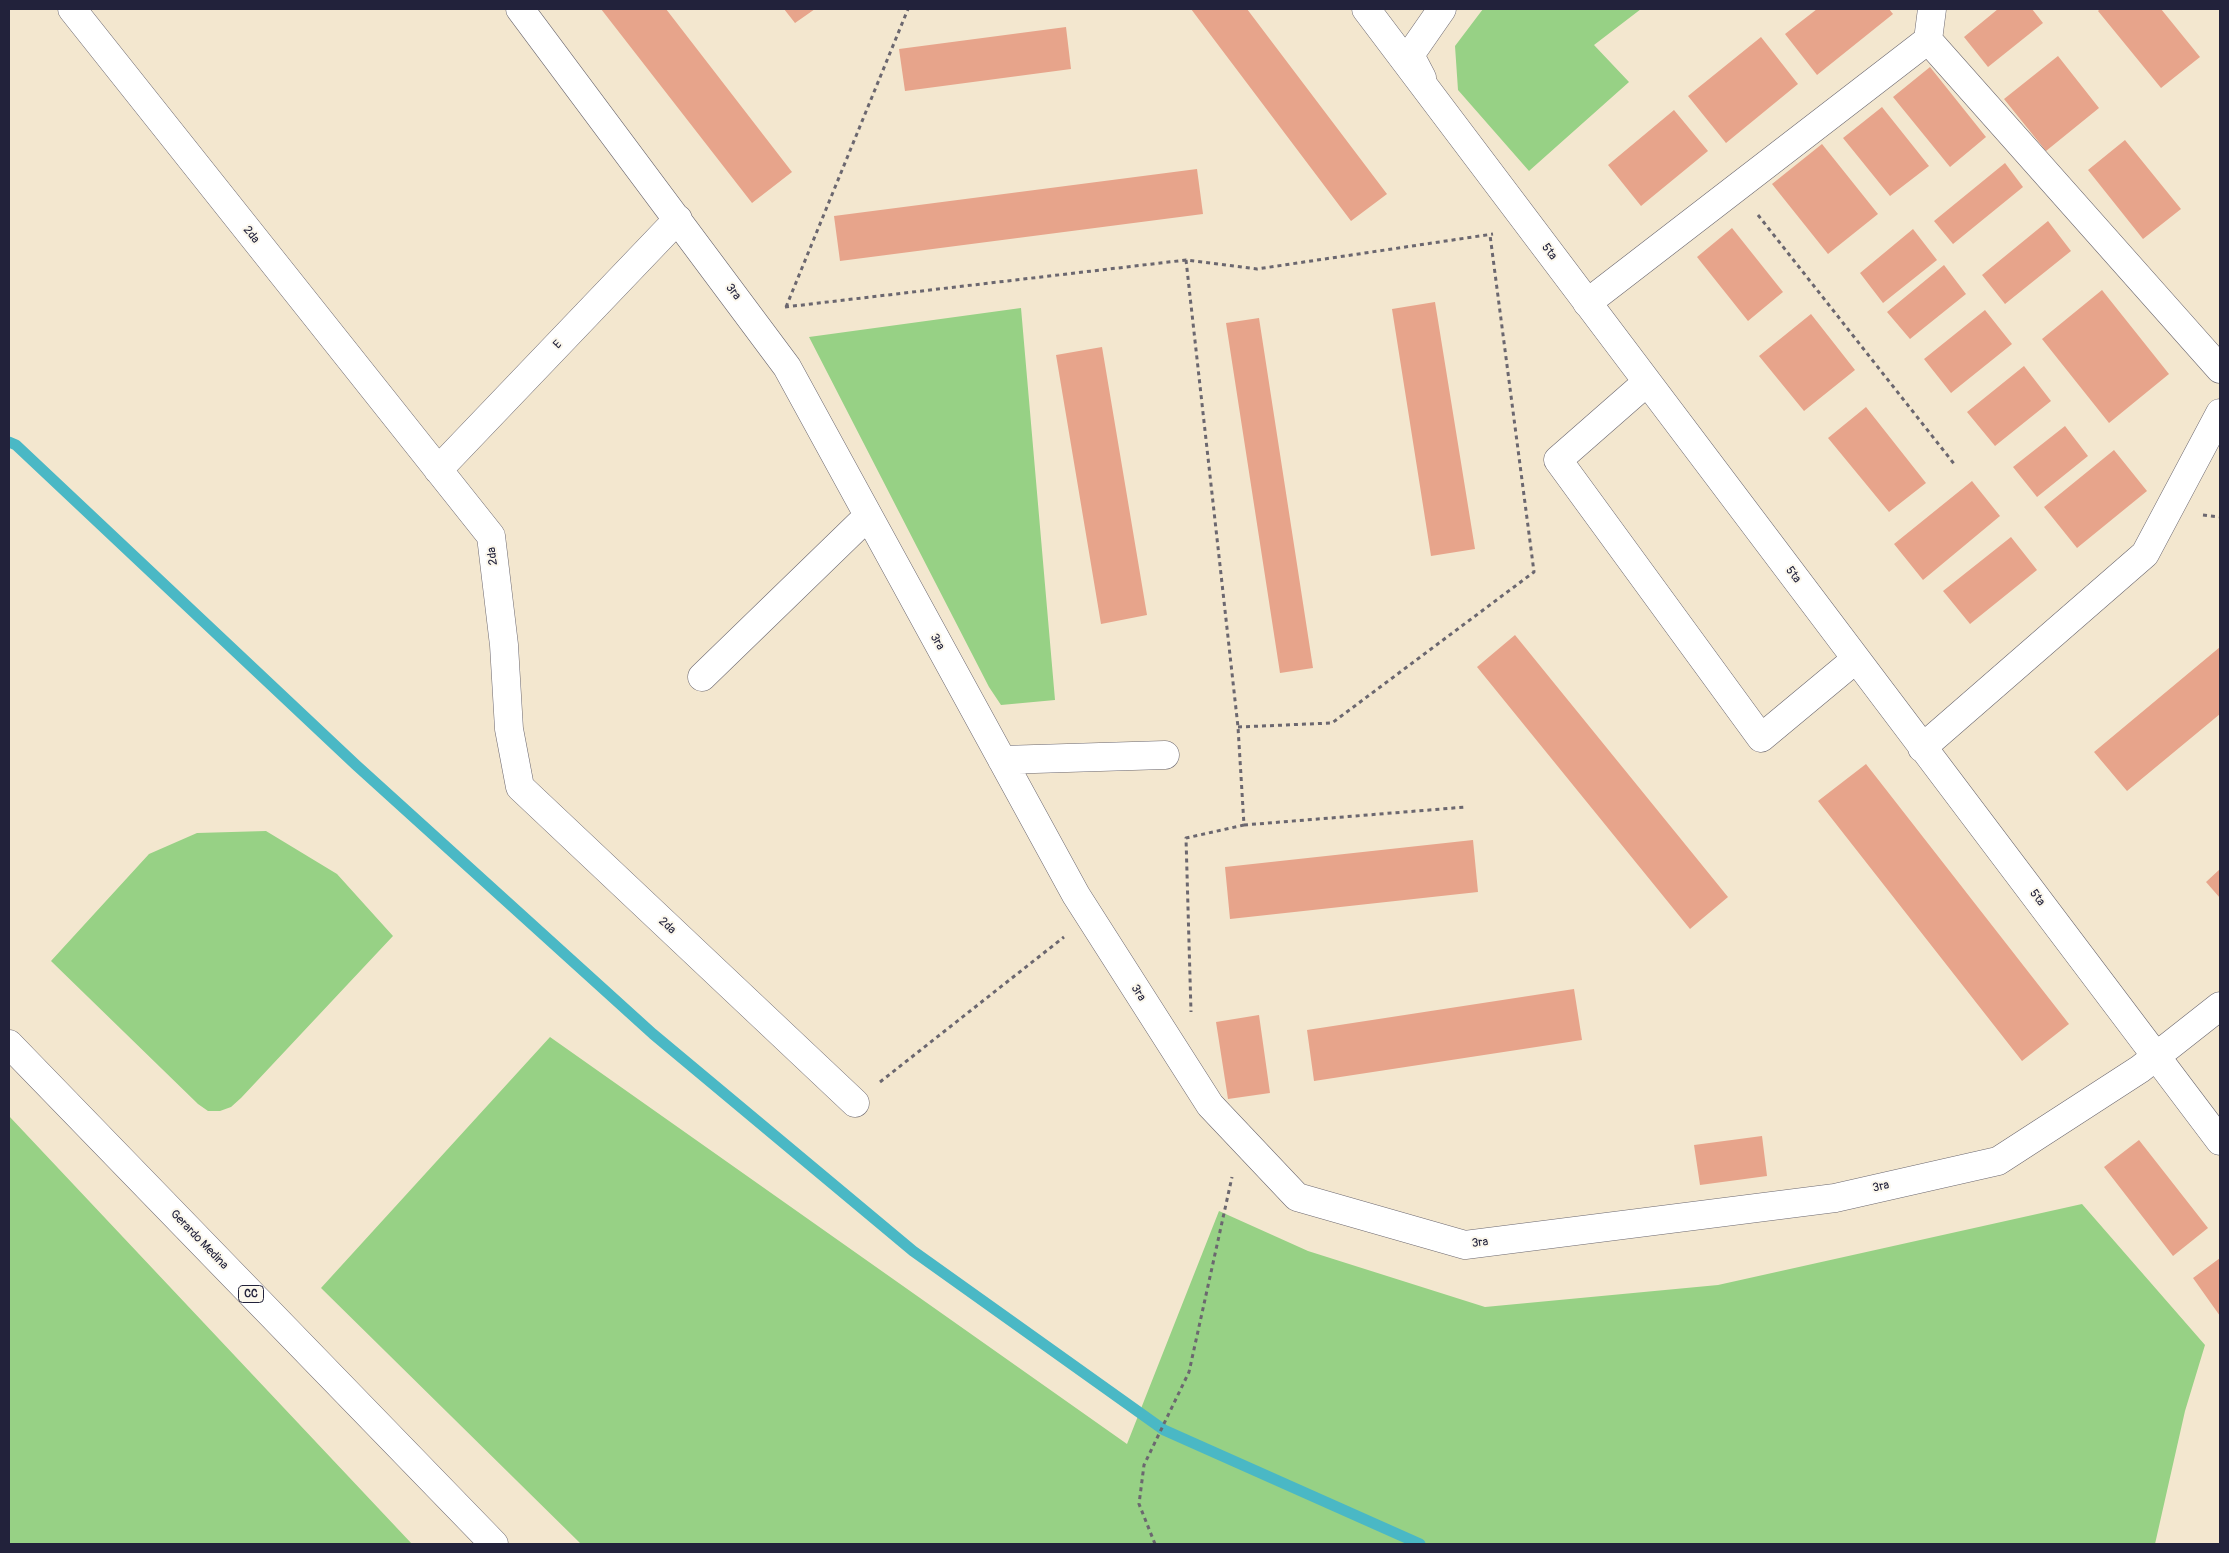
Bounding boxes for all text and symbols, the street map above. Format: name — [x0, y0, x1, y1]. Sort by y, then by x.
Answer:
street label: 2da — [240, 223, 262, 247]
street label: 5ta — [1538, 241, 1560, 263]
street label: 3ra — [722, 281, 744, 303]
street label: E — [551, 338, 565, 352]
street label: 2da — [485, 546, 501, 566]
street label: 5ta — [1782, 564, 1804, 586]
street label: 3ra — [927, 631, 947, 653]
street label: 5ta — [2026, 887, 2048, 909]
street label: 2da — [655, 915, 679, 937]
street label: 3ra — [1128, 982, 1148, 1004]
street label: 3ra — [1871, 1178, 1891, 1196]
street label: Gerardo Medina — [167, 1207, 231, 1273]
street label: 3ra — [1471, 1235, 1489, 1251]
road number: CC — [238, 1286, 264, 1302]

